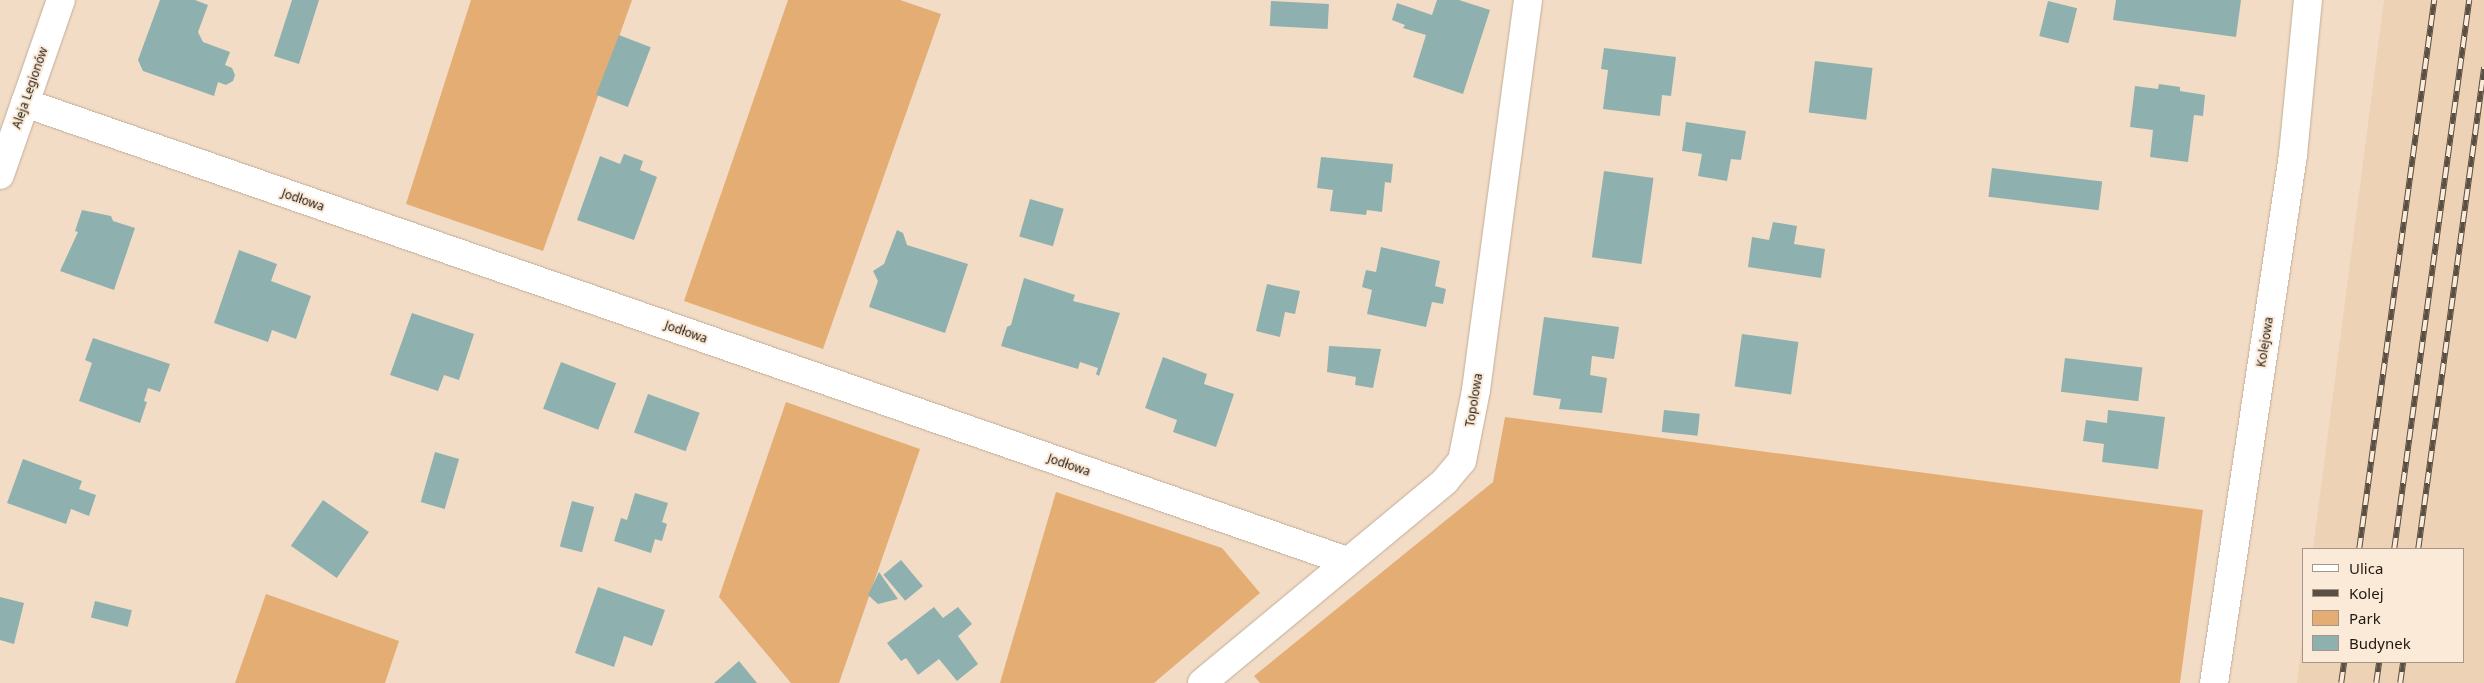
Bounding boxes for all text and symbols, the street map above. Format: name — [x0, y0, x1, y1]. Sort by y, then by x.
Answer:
street label: Aleja Legionów — [9, 45, 51, 131]
street label: Jodłowa — [280, 186, 326, 214]
street label: Kolejowa — [2254, 316, 2276, 368]
street label: Jodłowa — [663, 318, 709, 346]
street label: Topolowa — [1463, 372, 1485, 428]
street label: Jodłowa — [1046, 451, 1092, 479]
legend — [2302, 548, 2464, 663]
text: Ulica — [2349, 558, 2383, 578]
text: Kolej — [2349, 583, 2384, 603]
text: Park — [2349, 608, 2381, 628]
text: Budynek — [2349, 633, 2411, 653]

